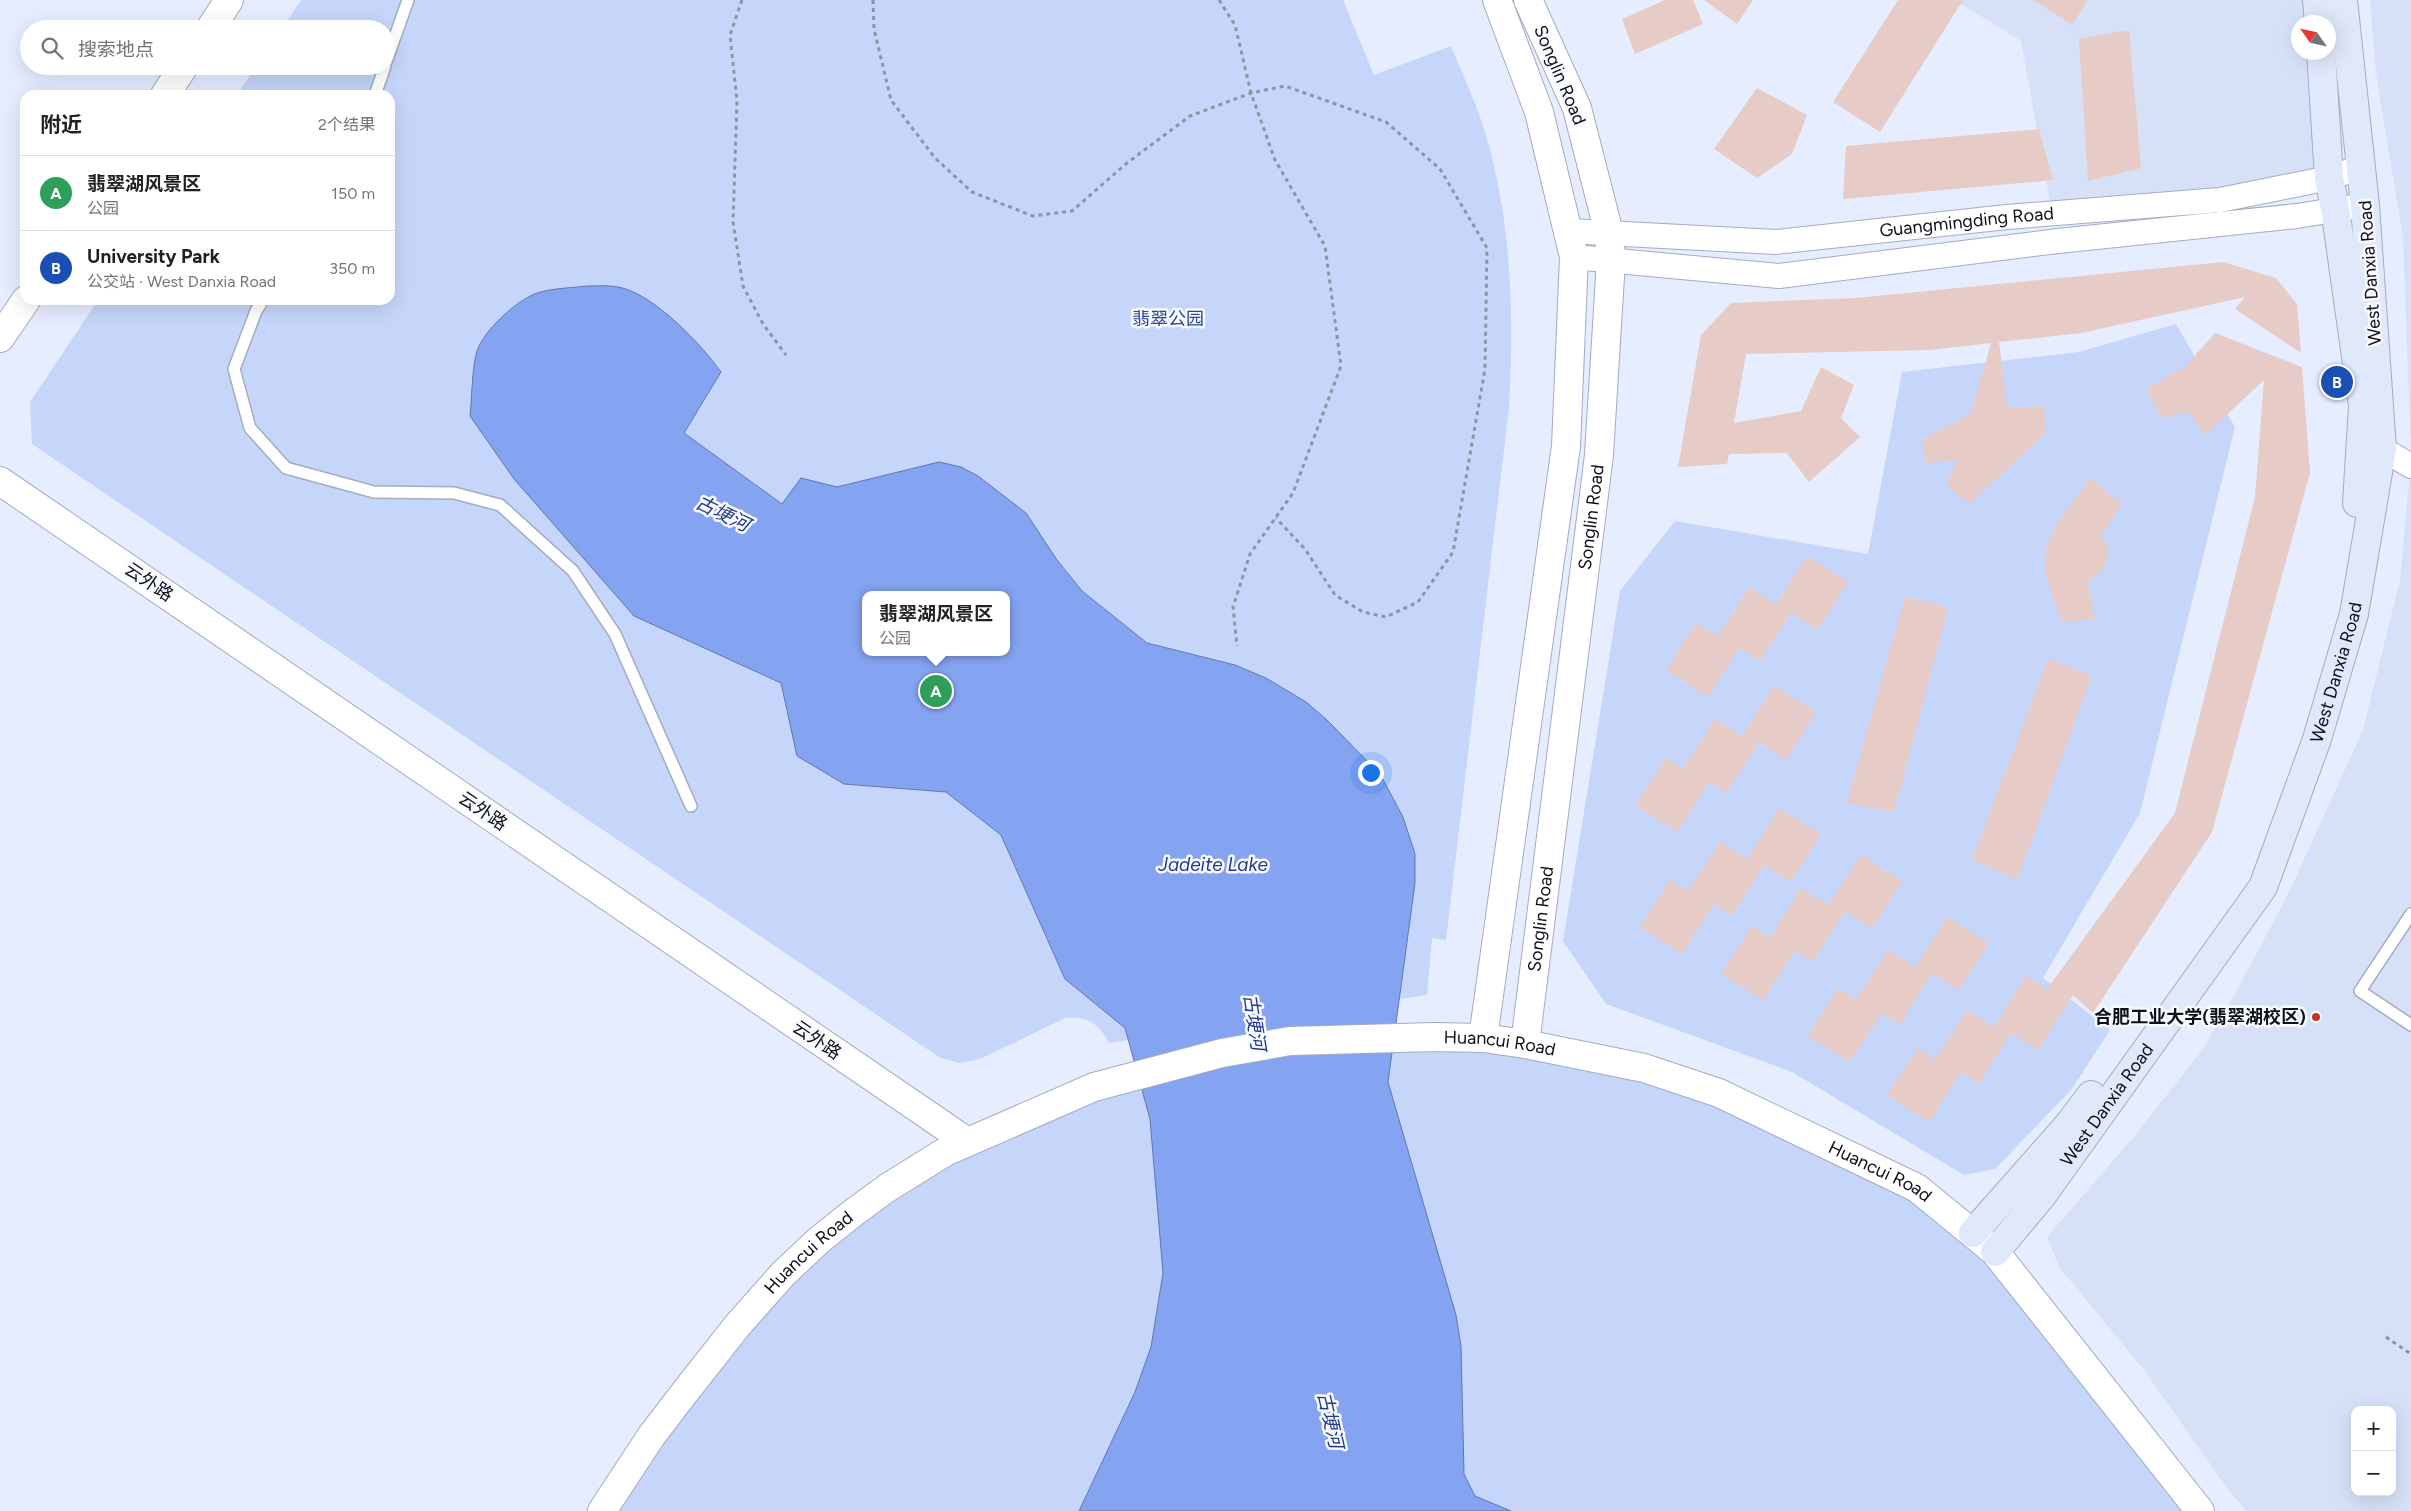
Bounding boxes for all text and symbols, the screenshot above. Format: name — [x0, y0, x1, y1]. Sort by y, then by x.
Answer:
north arrow — [2291, 15, 2336, 60]
search box — [20, 20, 395, 75]
street label: Songlin Road — [1529, 22, 1591, 128]
icon: search — [38, 34, 66, 62]
text: 搜索地点 — [78, 38, 154, 61]
text: 附近 — [40, 112, 82, 137]
text: 2个结果 — [318, 115, 375, 134]
text: 翡翠湖风景区 — [87, 172, 201, 195]
text: A — [50, 184, 62, 203]
text: 150 m — [331, 184, 375, 203]
text: 公园 — [87, 199, 119, 218]
street label: West Danxia Road — [2354, 200, 2386, 346]
street label: Guangmingding Road — [1878, 202, 2055, 242]
text: University Park — [87, 245, 220, 268]
text: B — [51, 259, 61, 278]
text: 350 m — [329, 259, 375, 278]
text: 公交站 · West Danxia Road — [87, 272, 276, 291]
park label: 翡翠公园 — [1132, 308, 1204, 330]
pin: B — [2321, 363, 2353, 401]
street label: Songlin Road — [1574, 463, 1609, 571]
water label: 古埂河 — [692, 491, 757, 538]
street label: 云外路 — [120, 558, 178, 606]
popup — [862, 591, 1010, 656]
street label: West Danxia Road — [2306, 600, 2367, 745]
text: 翡翠湖风景区 — [879, 602, 993, 625]
text: 公园 — [879, 629, 911, 648]
pin: A — [920, 672, 952, 710]
your location — [1358, 760, 1384, 786]
street label: 云外路 — [454, 787, 512, 835]
water label: Jadeite Lake — [1157, 853, 1268, 876]
street label: Songlin Road — [1523, 865, 1558, 973]
water label: 古埂河 — [1239, 992, 1271, 1056]
place label: 合肥工业大学(翡翠湖校区) — [2094, 1006, 2306, 1028]
marker: 合肥工业大学(翡翠湖校区) — [2310, 1011, 2322, 1023]
street label: 云外路 — [788, 1016, 846, 1064]
street label: Huancui Road — [1443, 1026, 1557, 1061]
street label: West Danxia Road — [2056, 1039, 2158, 1170]
street label: Huancui Road — [1825, 1136, 1936, 1206]
street label: Huancui Road — [760, 1206, 857, 1299]
water label: 古埂河 — [1313, 1390, 1349, 1454]
map controls — [2351, 1406, 2396, 1496]
button: + — [2351, 1406, 2396, 1451]
button: − — [2351, 1451, 2396, 1496]

